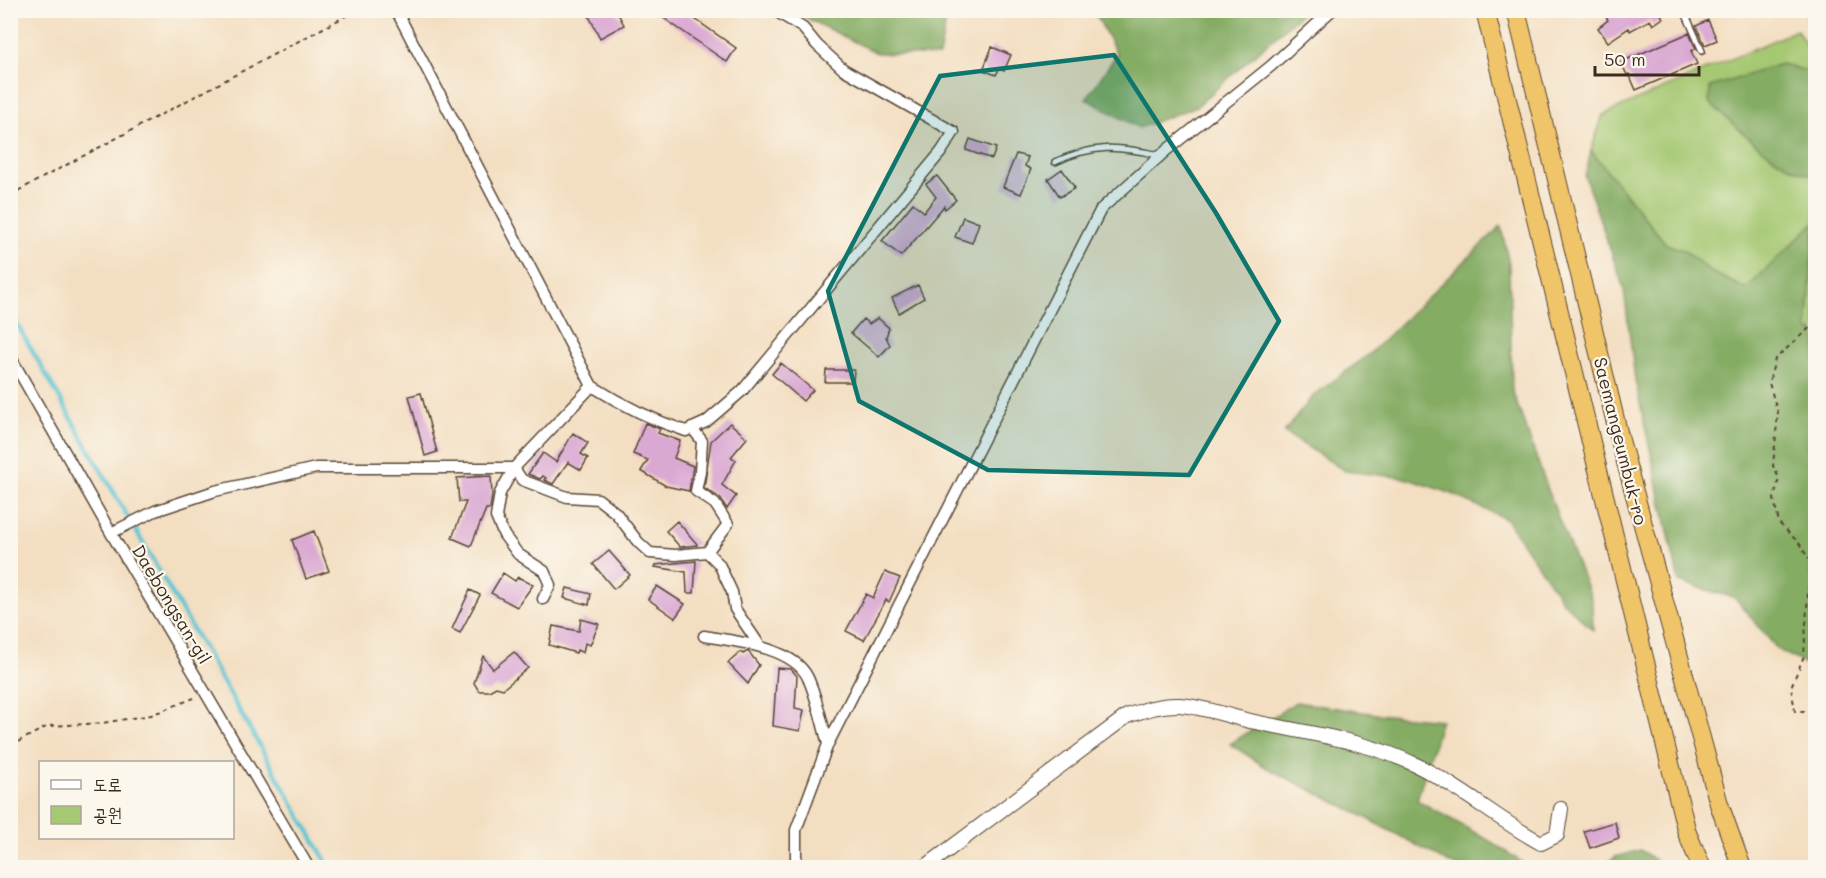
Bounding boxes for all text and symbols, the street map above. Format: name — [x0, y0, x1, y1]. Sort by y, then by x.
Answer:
scale bar — [1595, 39, 1698, 77]
text: 50 m — [1604, 47, 1646, 71]
street label: Saemangeumbuk-ro — [1589, 355, 1654, 528]
street label: Daebongsan-gil — [127, 540, 217, 668]
legend — [39, 761, 234, 839]
text: 도로 — [93, 772, 122, 796]
text: 공원 — [93, 802, 122, 826]

